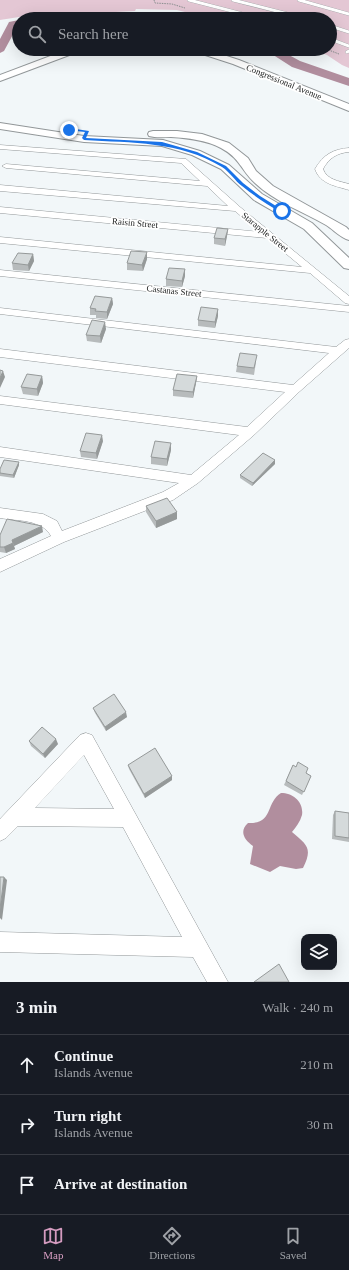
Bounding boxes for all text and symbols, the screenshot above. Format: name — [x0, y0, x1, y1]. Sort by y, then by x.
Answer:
search box — [12, 12, 337, 56]
icon: search — [26, 23, 48, 45]
text: Search here — [58, 26, 128, 42]
street label: Congressional Avenue — [245, 62, 323, 102]
route end — [60, 121, 78, 139]
route start — [273, 202, 291, 220]
street label: Starapple Street — [240, 210, 291, 254]
street label: Raisin Street — [112, 216, 159, 230]
street label: Castanas Street — [146, 283, 202, 299]
map controls — [301, 934, 337, 970]
button: layers — [301, 934, 337, 970]
text: 3 min — [16, 998, 57, 1017]
text: Walk · 240 m — [262, 1000, 333, 1015]
text: Continue — [54, 1048, 113, 1064]
icon: ahead — [16, 1054, 38, 1076]
text: 210 m — [300, 1057, 333, 1072]
text: Islands Avenue — [54, 1065, 133, 1080]
text: Turn right — [54, 1108, 121, 1124]
icon: right — [16, 1114, 38, 1136]
text: 30 m — [307, 1117, 333, 1132]
text: Islands Avenue — [54, 1125, 133, 1140]
icon: arrive — [16, 1174, 38, 1196]
text: Arrive at destination — [54, 1176, 187, 1192]
tab: Map — [42, 1225, 64, 1261]
tab: Directions — [149, 1225, 195, 1261]
tab: Saved — [280, 1225, 307, 1261]

